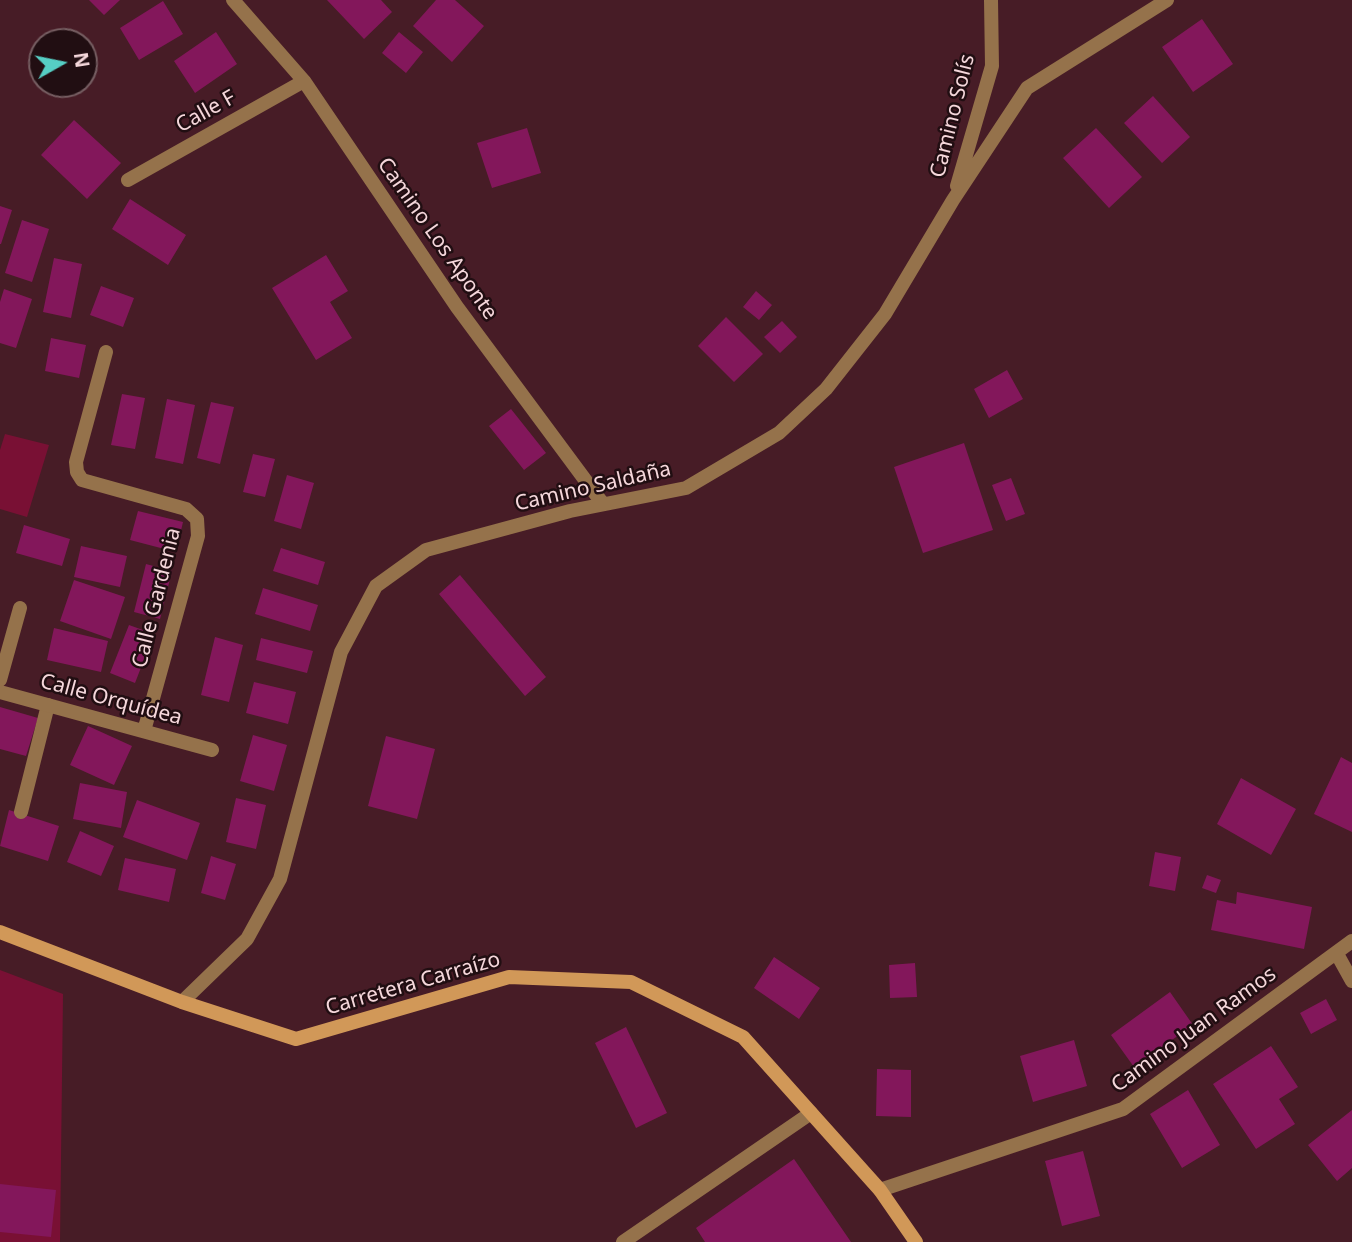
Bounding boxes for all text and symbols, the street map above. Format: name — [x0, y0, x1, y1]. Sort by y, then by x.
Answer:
north arrow — [28, 28, 98, 98]
text: N — [68, 50, 96, 70]
street label: Camino Solís — [925, 52, 981, 180]
street label: Calle F — [172, 85, 240, 139]
street label: Camino Los Aponte — [372, 153, 502, 325]
street label: Camino Saldaña — [512, 457, 674, 517]
street label: Calle Gardenia — [127, 525, 187, 671]
street label: Calle Orquídea — [37, 669, 185, 731]
street label: Carretera Carraízo — [323, 947, 503, 1021]
street label: Camino Juan Ramos — [1107, 962, 1281, 1098]

